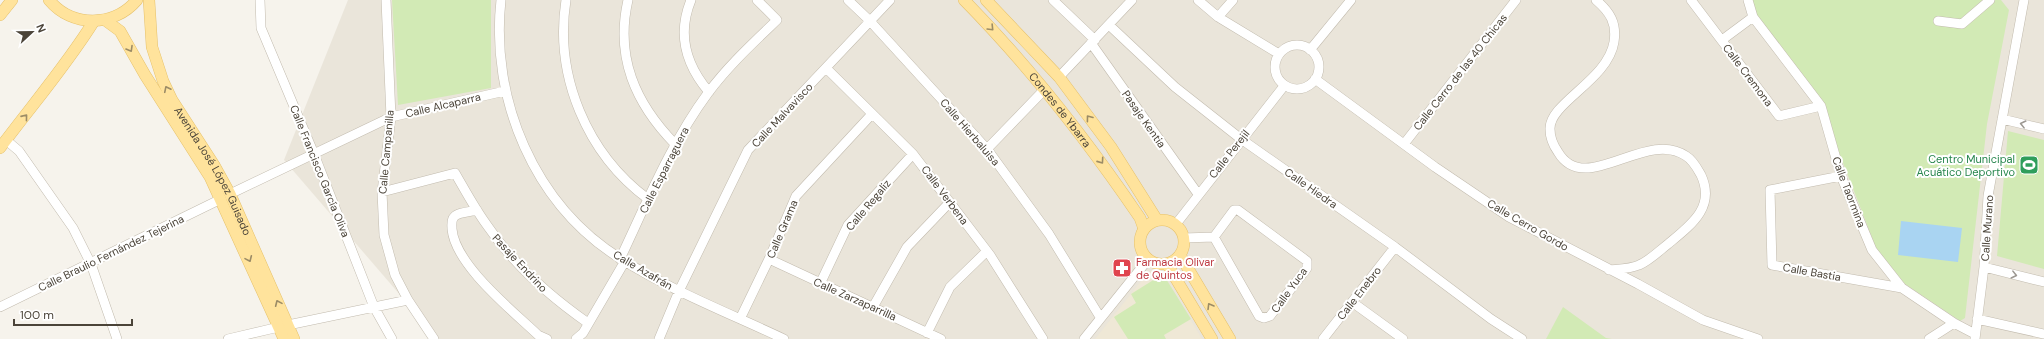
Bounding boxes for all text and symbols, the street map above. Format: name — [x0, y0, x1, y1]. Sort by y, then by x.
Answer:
street label: Calle Cerro de las 40 Chicas — [1410, 11, 1510, 133]
north arrow — [12, 12, 52, 52]
text: N — [33, 22, 49, 35]
one-way arrow — [987, 23, 994, 31]
street label: Calle Cremona — [1720, 41, 1776, 109]
one-way arrow — [126, 45, 133, 52]
street label: Condes de Ybarra — [1026, 69, 1094, 150]
street label: Calle Malvavisco — [748, 80, 816, 150]
one-way arrow — [164, 86, 172, 94]
street label: Pasaje Kentia — [1119, 88, 1169, 150]
street label: Calle Alcaparra — [404, 90, 482, 120]
street label: Calle Hierbaluisa — [937, 96, 1003, 168]
street label: Calle Francisco García Oliva — [287, 103, 353, 239]
street label: Avenida José López Guisado — [171, 104, 254, 237]
street label: Calle Campanilla — [375, 109, 397, 195]
one-way arrow — [20, 115, 27, 122]
one-way arrow — [1087, 115, 1094, 122]
one-way arrow — [2020, 120, 2027, 129]
street label: Calle Esparraguera — [636, 124, 692, 216]
street label: Calle Perejil — [1206, 127, 1252, 181]
place label: Centro Municipal Acuático Deportivo — [1917, 152, 2015, 179]
sports icon: Centro Municipal Acuático Deportivo — [2018, 154, 2040, 176]
street label: Calle Taormina — [1829, 155, 1869, 229]
one-way arrow — [1096, 156, 1103, 163]
street label: Calle Verbena — [918, 163, 972, 227]
street label: Calle Hiedra — [1282, 165, 1340, 211]
street label: Calle Regaliz — [843, 177, 893, 233]
street label: Calle Murano — [1978, 194, 1996, 262]
street label: Calle Cerro Gordo — [1485, 196, 1571, 254]
street label: Calle Grama — [763, 198, 801, 260]
street label: Calle Braulio Fernández Tejerina — [36, 212, 186, 294]
street label: Pasaje Endrino — [489, 231, 551, 295]
street label: Calle Azafrán — [611, 247, 675, 293]
place label: Farmacia Olivar de Quintos — [1136, 255, 1214, 282]
one-way arrow — [244, 256, 252, 263]
pharmacy icon: Farmacia Olivar de Quintos — [1111, 257, 1133, 279]
street label: Calle Bastia — [1782, 260, 1842, 284]
street label: Calle Enebro — [1334, 263, 1384, 323]
street label: Calle Yuca — [1268, 265, 1310, 315]
one-way arrow — [2011, 270, 2017, 278]
street label: Calle Zarzaparrilla — [811, 274, 899, 324]
one-way arrow — [275, 300, 283, 308]
scale bar — [14, 301, 132, 327]
one-way arrow — [1207, 303, 1214, 310]
text: 100 m — [20, 307, 54, 323]

